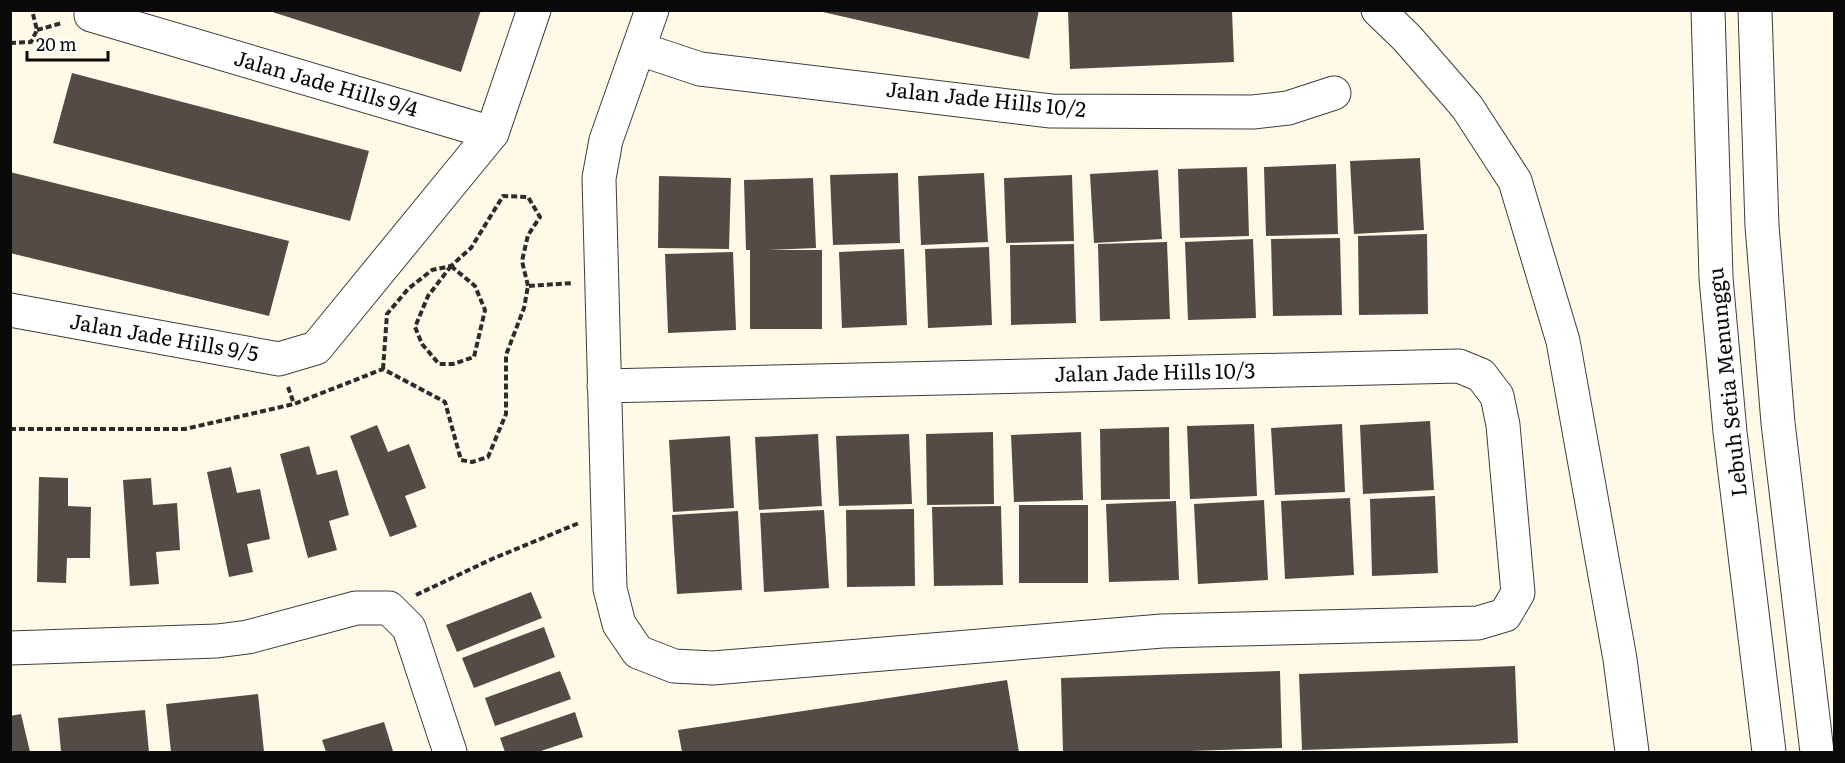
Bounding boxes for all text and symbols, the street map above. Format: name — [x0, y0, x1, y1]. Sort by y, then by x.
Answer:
scale bar — [27, 24, 108, 62]
text: 20 m — [36, 30, 77, 57]
street label: Jalan Jade Hills 9/4 — [231, 41, 423, 123]
street label: Jalan Jade Hills 10/2 — [885, 72, 1088, 123]
street label: Lebuh Setia Menunggu — [1698, 266, 1753, 499]
street label: Jalan Jade Hills 9/5 — [68, 304, 261, 367]
street label: Jalan Jade Hills 10/3 — [1054, 353, 1256, 388]

